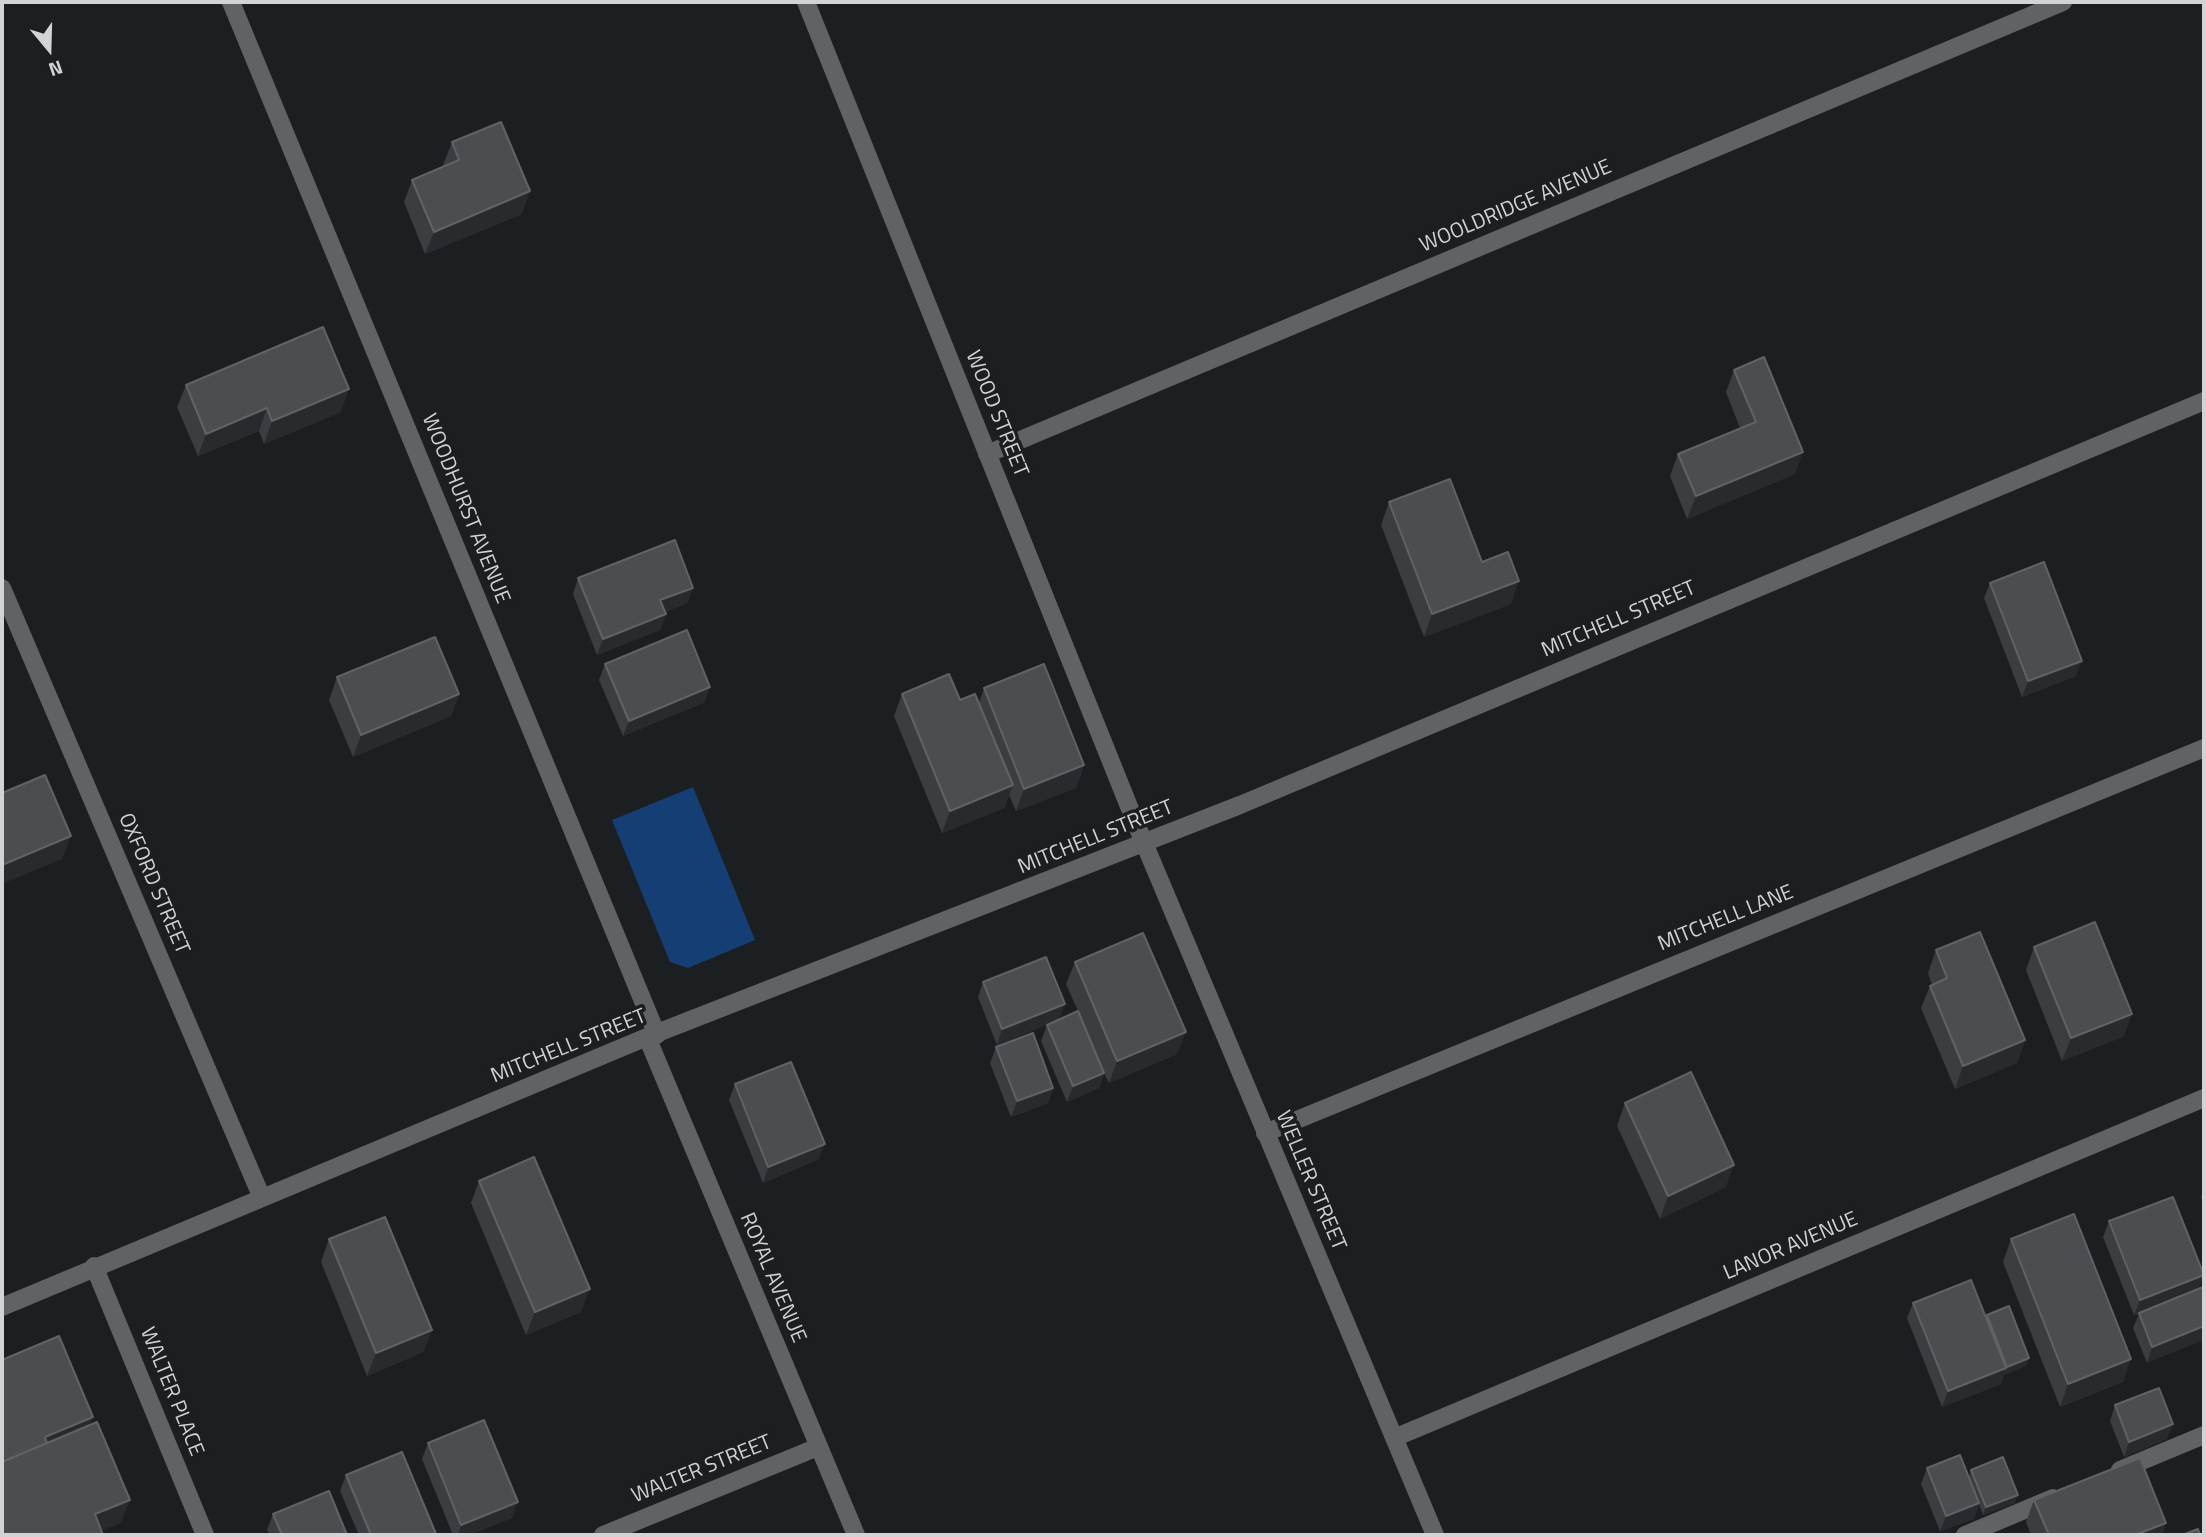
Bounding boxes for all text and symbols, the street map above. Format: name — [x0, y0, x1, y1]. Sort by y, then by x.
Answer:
north arrow — [14, 14, 84, 84]
text: N — [45, 53, 67, 85]
street label: WOOLDRIDGE AVENUE — [1416, 155, 1616, 259]
street label: WOOD STREET — [959, 347, 1033, 481]
street label: WOODHURST AVENUE — [415, 410, 515, 608]
street label: MITCHELL STREET — [1538, 576, 1700, 664]
street label: MITCHELL STREET — [1015, 795, 1177, 881]
street label: OXFORD STREET — [112, 810, 194, 958]
street label: MITCHELL LANE — [1655, 880, 1797, 958]
street label: MITCHELL STREET — [488, 1004, 650, 1090]
street label: WELLER STREET — [1269, 1107, 1351, 1255]
street label: LANOR AVENUE — [1720, 1207, 1862, 1287]
street label: ROYAL AVENUE — [733, 1209, 811, 1347]
street label: WALTER PLACE — [134, 1324, 208, 1460]
street label: WALTER STREET — [628, 1430, 776, 1510]

